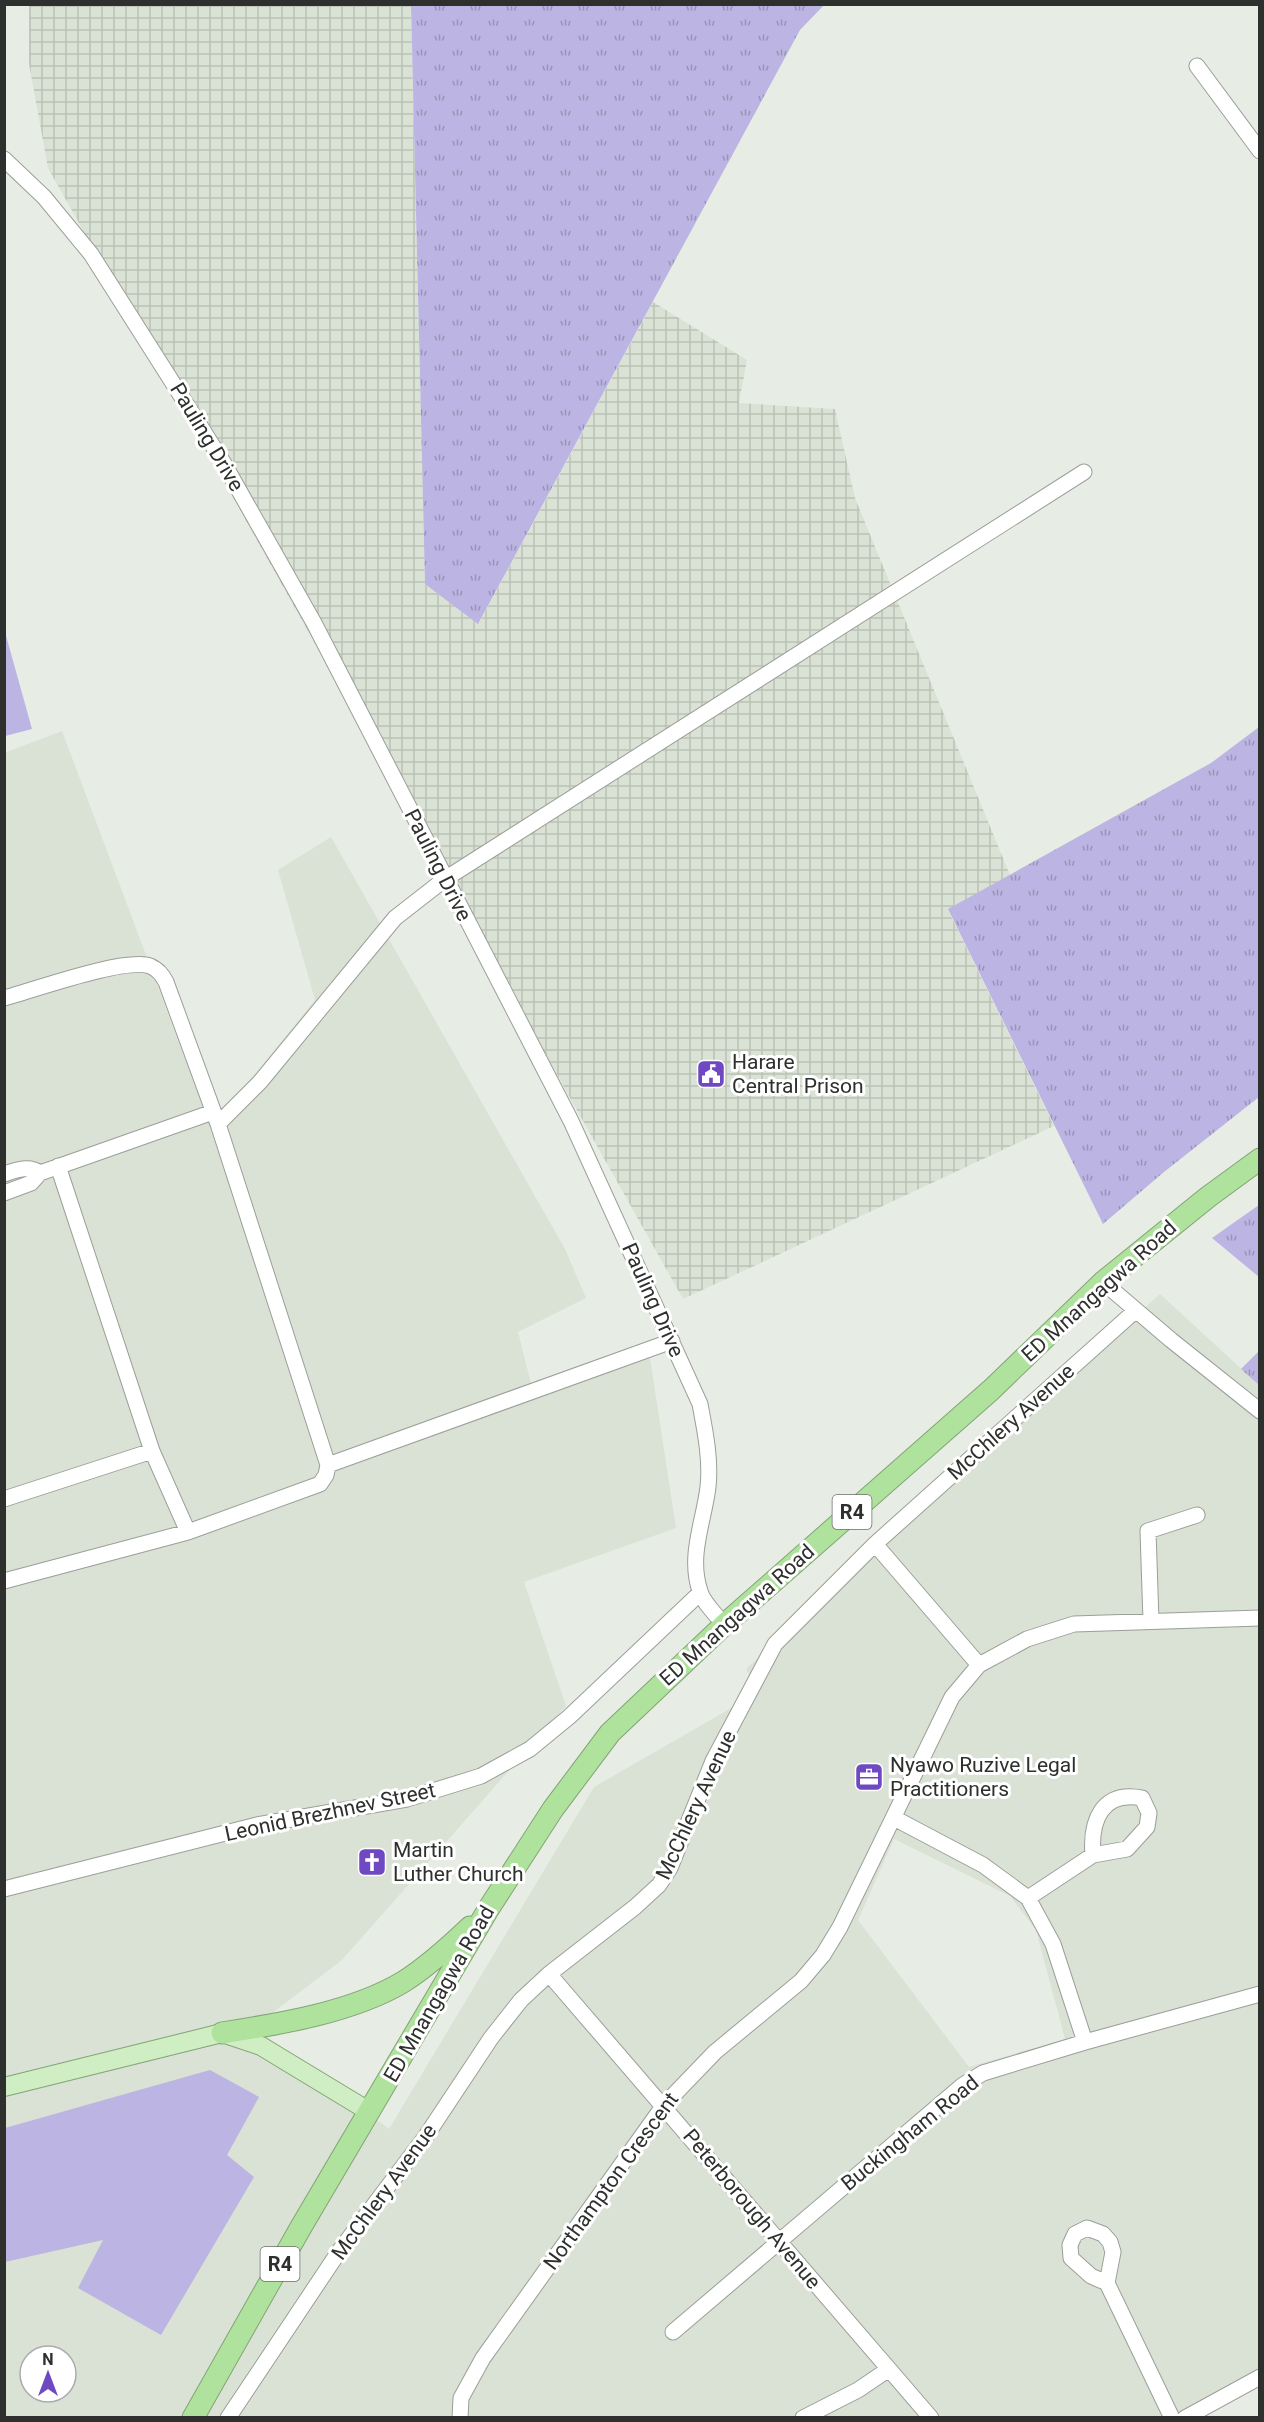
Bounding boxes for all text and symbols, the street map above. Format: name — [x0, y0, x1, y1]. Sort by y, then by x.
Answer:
street label: Pauling Drive — [165, 378, 249, 496]
street label: Pauling Drive — [400, 805, 476, 925]
place label: Harare Central Prison — [732, 1050, 864, 1098]
public building icon: Harare Central Prison — [695, 1058, 727, 1090]
street label: ED Mnangagwa Road — [1017, 1215, 1181, 1367]
street label: Pauling Drive — [617, 1239, 689, 1361]
street label: McChlery Avenue — [943, 1359, 1079, 1485]
road number: R4 — [832, 1495, 872, 1529]
street label: ED Mnangagwa Road — [655, 1539, 819, 1691]
street label: McChlery Avenue — [651, 1727, 741, 1883]
place label: Nyawo Ruzive Legal Practitioners — [890, 1753, 1076, 1801]
office icon: Nyawo Ruzive Legal Practitioners — [853, 1761, 885, 1793]
street label: Leonid Brezhnev Street — [223, 1778, 438, 1846]
place label: Martin Luther Church — [393, 1838, 524, 1886]
church icon: Martin Luther Church — [356, 1846, 388, 1878]
street label: ED Mnangagwa Road — [379, 1902, 499, 2086]
street label: Buckingham Road — [837, 2070, 983, 2196]
street label: Northampton Crescent — [539, 2088, 683, 2274]
street label: McChlery Avenue — [327, 2119, 441, 2265]
street label: Peterborough Avenue — [678, 2124, 826, 2294]
road number: R4 — [260, 2247, 300, 2281]
north arrow — [18, 2344, 78, 2404]
text: N — [42, 2350, 54, 2369]

